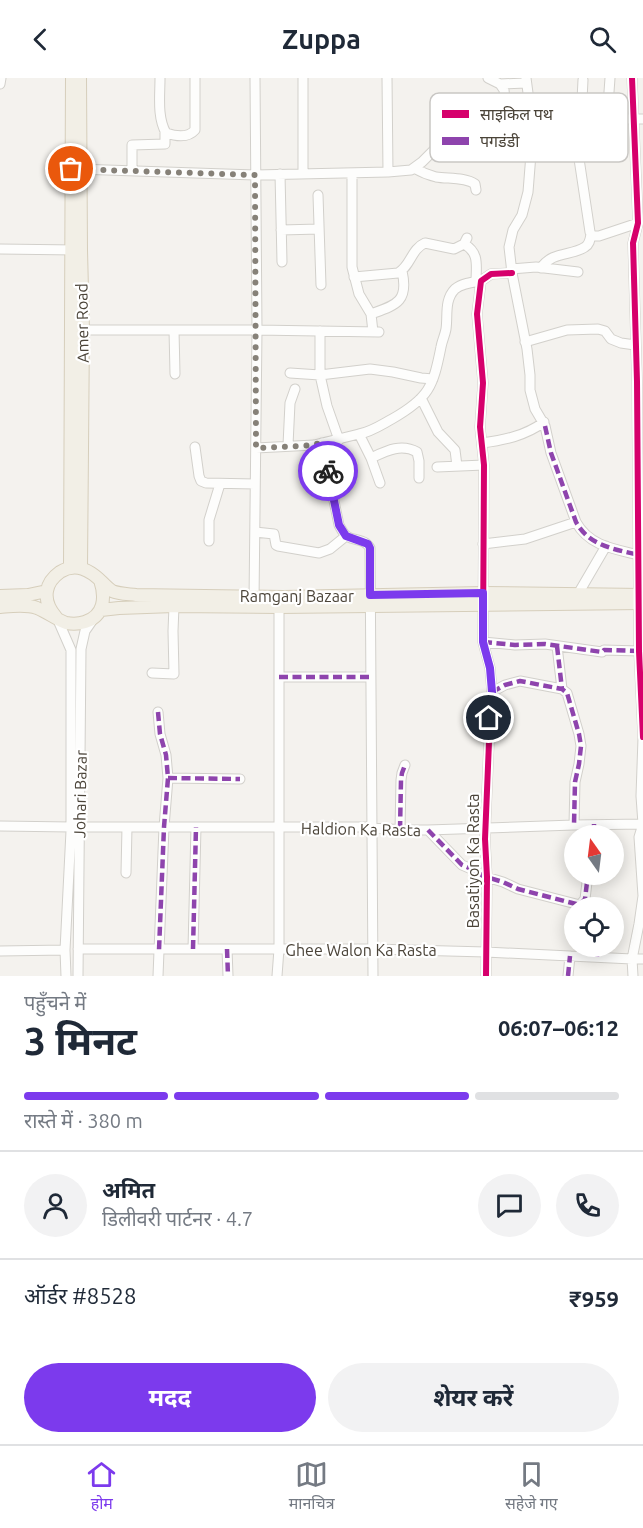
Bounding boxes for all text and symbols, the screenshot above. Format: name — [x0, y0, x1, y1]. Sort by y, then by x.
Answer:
icon: back — [24, 23, 57, 56]
icon: search — [586, 23, 619, 56]
text: Zuppa — [282, 24, 361, 54]
legend — [430, 93, 628, 162]
text: साइकिल पथ — [480, 105, 554, 123]
text: पगडंडी — [480, 132, 520, 150]
pin — [45, 143, 96, 194]
icon: bag — [54, 152, 87, 185]
street label: Amer Road — [72, 283, 92, 363]
courier — [298, 441, 358, 501]
icon: bike — [312, 455, 345, 488]
street label: Ramganj Bazaar — [240, 587, 354, 605]
pin — [463, 692, 514, 743]
icon: home — [472, 701, 505, 734]
street label: Johari Bazar — [70, 750, 90, 838]
street label: Basatiyon Ka Rasta — [464, 794, 482, 928]
street label: Haldion Ka Rasta — [301, 819, 421, 839]
north arrow — [564, 825, 624, 885]
map controls — [564, 825, 624, 957]
button: locate — [564, 897, 624, 957]
street label: Ghee Walon Ka Rasta — [285, 941, 437, 959]
text: पहुँचने में — [24, 991, 86, 1014]
text: 06:07–06:12 — [498, 1015, 619, 1040]
text: 3 मिनट — [24, 1019, 137, 1062]
text: रास्ते में · 380 m — [24, 1109, 143, 1132]
button: person — [24, 1174, 87, 1237]
button: chat — [478, 1174, 541, 1237]
button: phone — [556, 1174, 619, 1237]
text: अमित — [102, 1177, 155, 1202]
text: डिलीवरी पार्टनर · 4.7 — [102, 1207, 253, 1230]
text: ऑर्डर #8528 — [24, 1283, 136, 1308]
text: ₹959 — [569, 1286, 619, 1311]
button: मदद — [24, 1363, 316, 1432]
button: शेयर करें — [328, 1363, 619, 1432]
tab: होम — [85, 1458, 118, 1516]
tab: मानचित्र — [289, 1458, 335, 1516]
tab: सहेजे गए — [505, 1458, 558, 1516]

